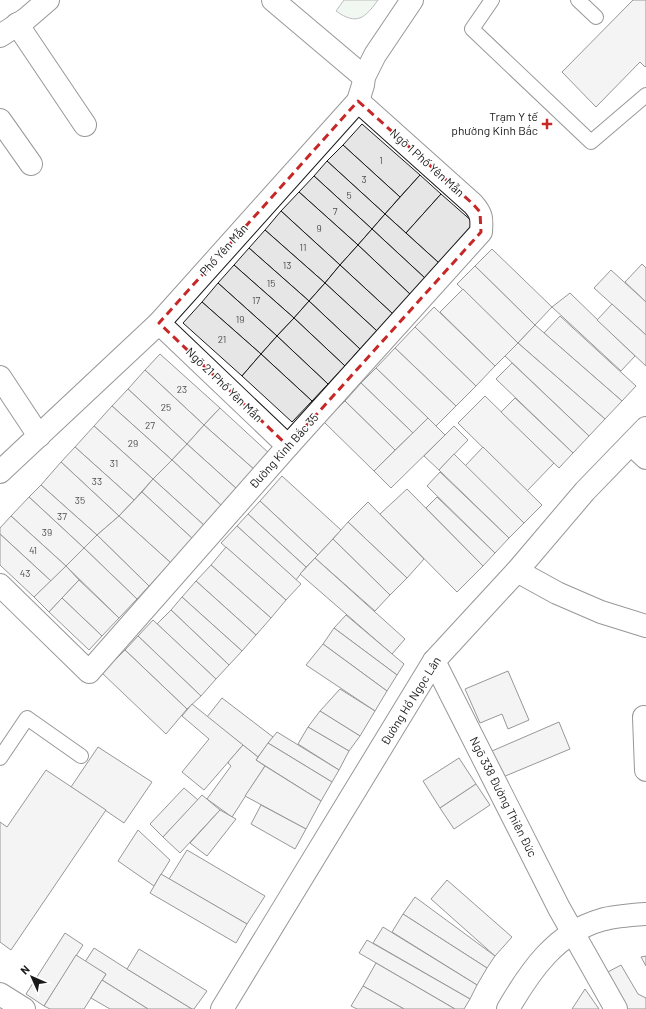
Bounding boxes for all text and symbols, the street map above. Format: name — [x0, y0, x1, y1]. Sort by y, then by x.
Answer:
place label: Trạm Y tế phường Kinh Bắc — [451, 109, 539, 137]
marker: Trạm Y tế phường Kinh Bắc — [541, 118, 553, 130]
street label: Ngõ 1 Phố Yên Mẫn — [388, 125, 468, 199]
house number: 1 — [379, 154, 383, 166]
house number: 3 — [361, 173, 367, 185]
house number: 5 — [346, 189, 352, 201]
house number: 7 — [333, 205, 338, 217]
street label: Phố Yên Mẫn — [196, 221, 250, 278]
house number: 9 — [316, 222, 322, 234]
house number: 11 — [299, 241, 307, 253]
house number: 13 — [283, 259, 291, 271]
house number: 15 — [267, 277, 275, 289]
house number: 17 — [252, 294, 260, 306]
house number: 19 — [236, 313, 244, 325]
house number: 21 — [218, 333, 226, 345]
street label: Ngõ 21 Phố Yên Mẫn — [183, 344, 266, 424]
house number: 23 — [177, 383, 187, 395]
house number: 25 — [161, 401, 171, 413]
street label: Đường Kinh Bắc 35 — [246, 410, 321, 491]
house number: 27 — [145, 419, 155, 431]
house number: 29 — [128, 437, 138, 449]
house number: 31 — [110, 457, 118, 469]
house number: 33 — [92, 475, 102, 487]
house number: 35 — [75, 494, 85, 506]
house number: 37 — [57, 510, 67, 522]
house number: 39 — [42, 526, 52, 538]
house number: 41 — [29, 544, 37, 556]
house number: 43 — [20, 567, 30, 579]
street label: Đường Hồ Ngọc Lân — [377, 654, 443, 747]
street label: Ngõ 338 Đường Thiên Đức — [467, 734, 540, 859]
north arrow — [12, 957, 52, 997]
text: N — [17, 962, 32, 977]

